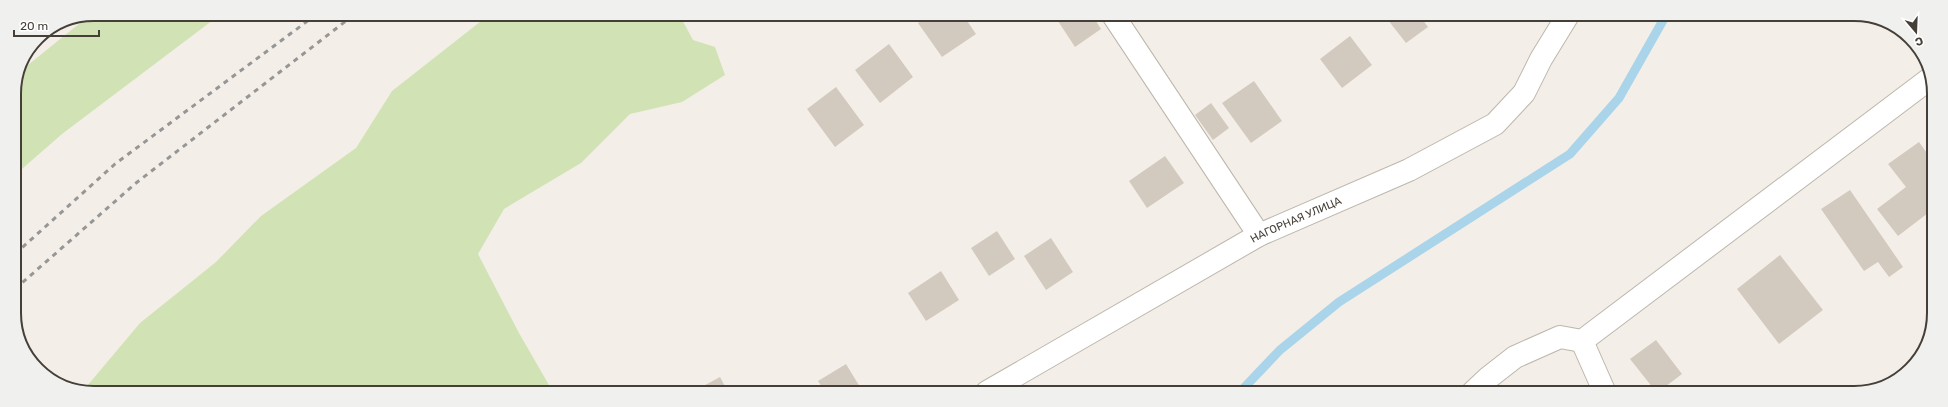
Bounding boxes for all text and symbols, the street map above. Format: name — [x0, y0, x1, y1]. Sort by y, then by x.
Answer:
scale bar — [14, 12, 99, 38]
north arrow — [1896, 12, 1936, 52]
text: 20 m — [20, 19, 48, 33]
text: С — [1913, 34, 1925, 48]
street label: НАГОРНАЯ УЛИЦА — [1248, 193, 1344, 245]

